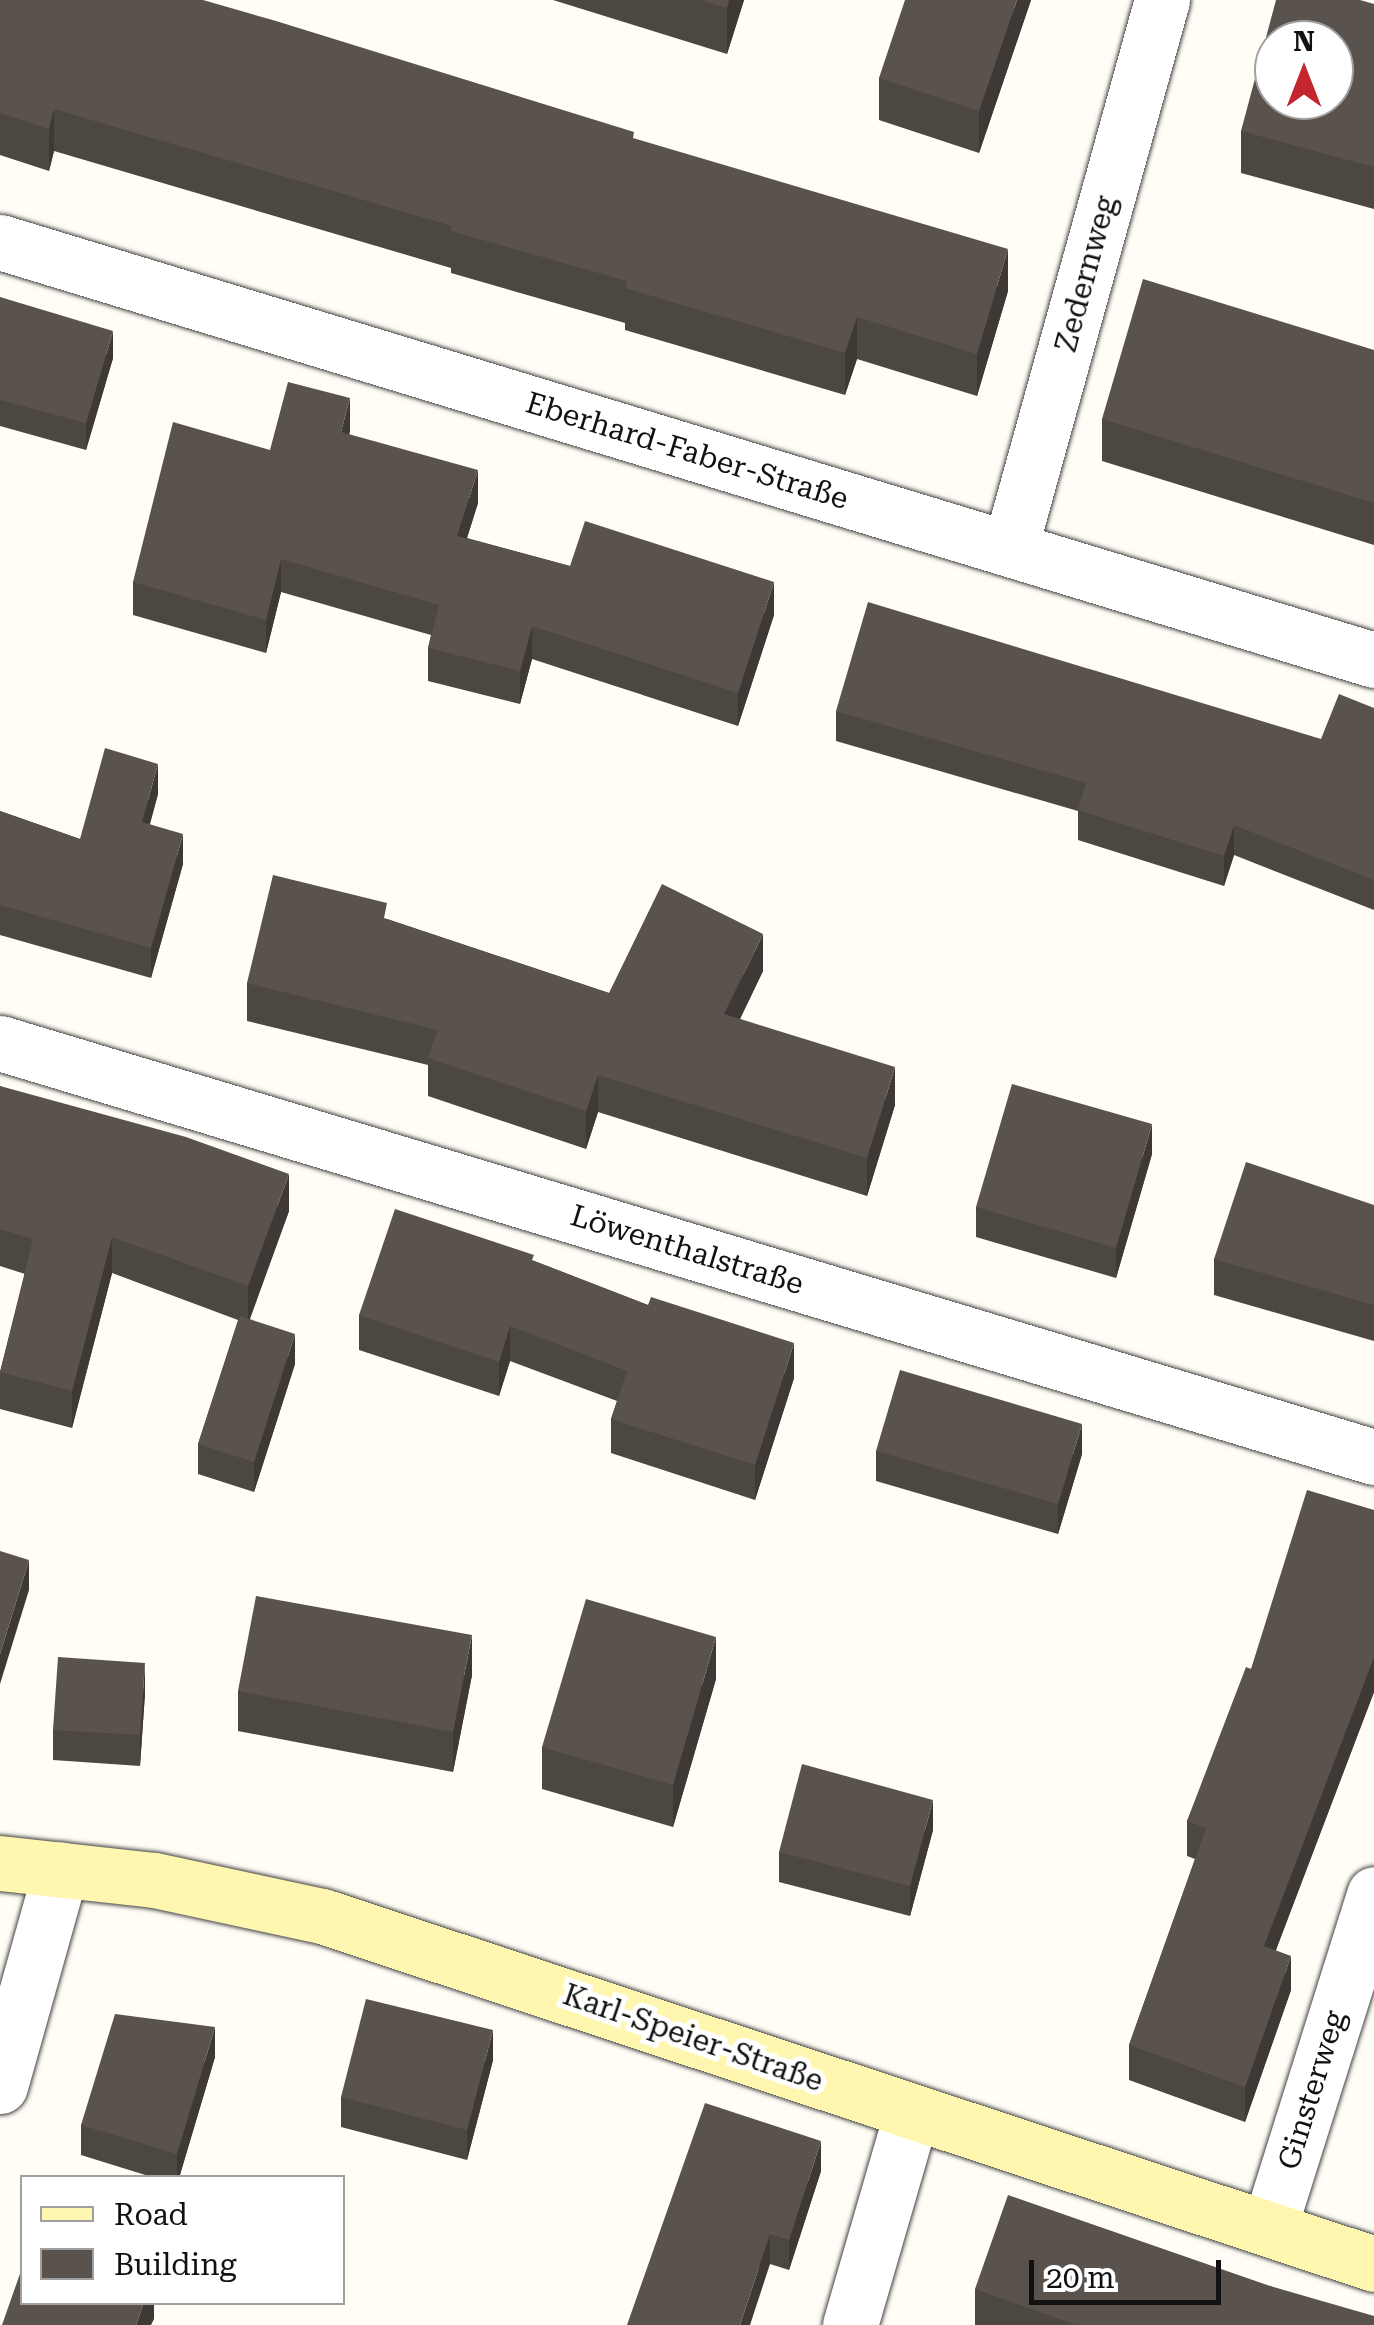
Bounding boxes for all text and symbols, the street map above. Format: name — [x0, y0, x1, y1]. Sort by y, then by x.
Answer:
north arrow — [1254, 20, 1354, 120]
text: N — [1293, 25, 1315, 58]
street label: Zedernweg — [1048, 192, 1124, 356]
street label: Eberhard-Faber-Straße — [521, 385, 853, 517]
street label: Löwenthalstraße — [566, 1197, 808, 1303]
street label: Karl-Speier-Straße — [558, 1977, 828, 2099]
street label: Ginsterweg — [1271, 2006, 1353, 2174]
legend — [20, 2175, 345, 2305]
text: Road — [114, 2197, 188, 2232]
scale bar — [1034, 2240, 1226, 2302]
text: Building — [114, 2247, 237, 2282]
text: 20 m — [1046, 2260, 1115, 2295]

